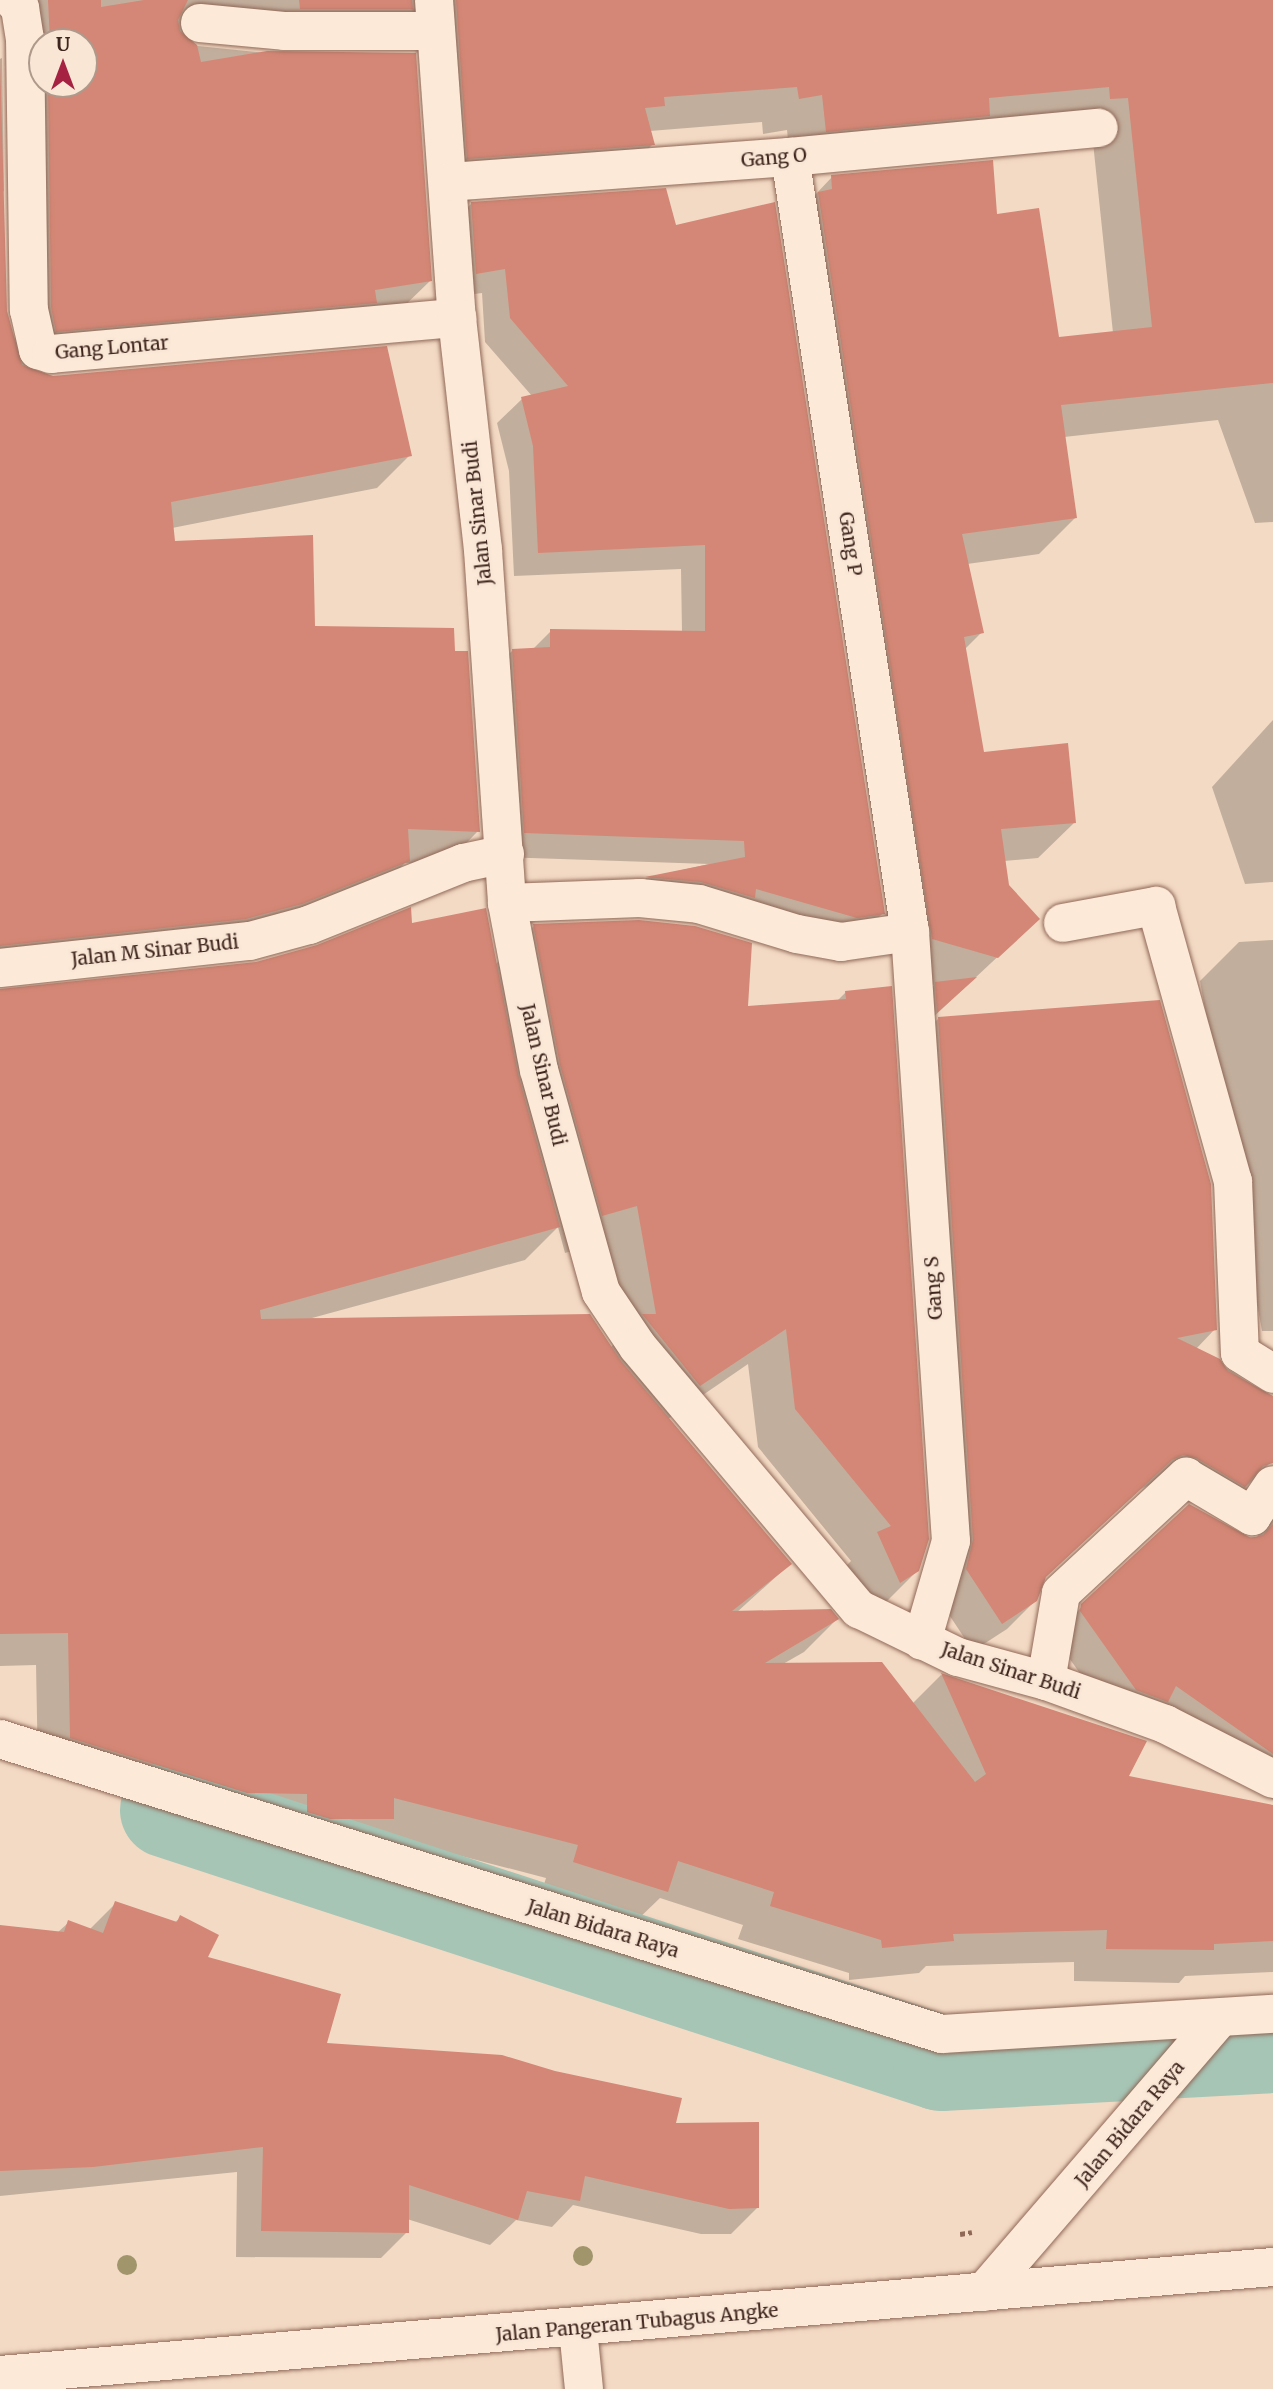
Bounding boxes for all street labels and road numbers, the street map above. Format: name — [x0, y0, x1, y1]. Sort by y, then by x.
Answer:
street label: Gang O — [740, 144, 808, 172]
street label: Gang Lontar — [54, 332, 170, 364]
street label: Jalan Sinar Budi — [459, 440, 497, 586]
street label: Gang P — [834, 510, 866, 578]
street label: Jalan M Sinar Budi — [70, 931, 240, 971]
street label: Jalan Sinar Budi — [516, 1002, 570, 1148]
street label: Gang S — [920, 1255, 948, 1321]
street label: Jalan Sinar Budi — [938, 1638, 1084, 1704]
street label: Jalan Bidara Raya — [524, 1895, 682, 1963]
street label: Jalan Bidara Raya — [1071, 2056, 1189, 2192]
street label: Jalan Pangeran Tubagus Angke — [495, 2299, 779, 2347]

